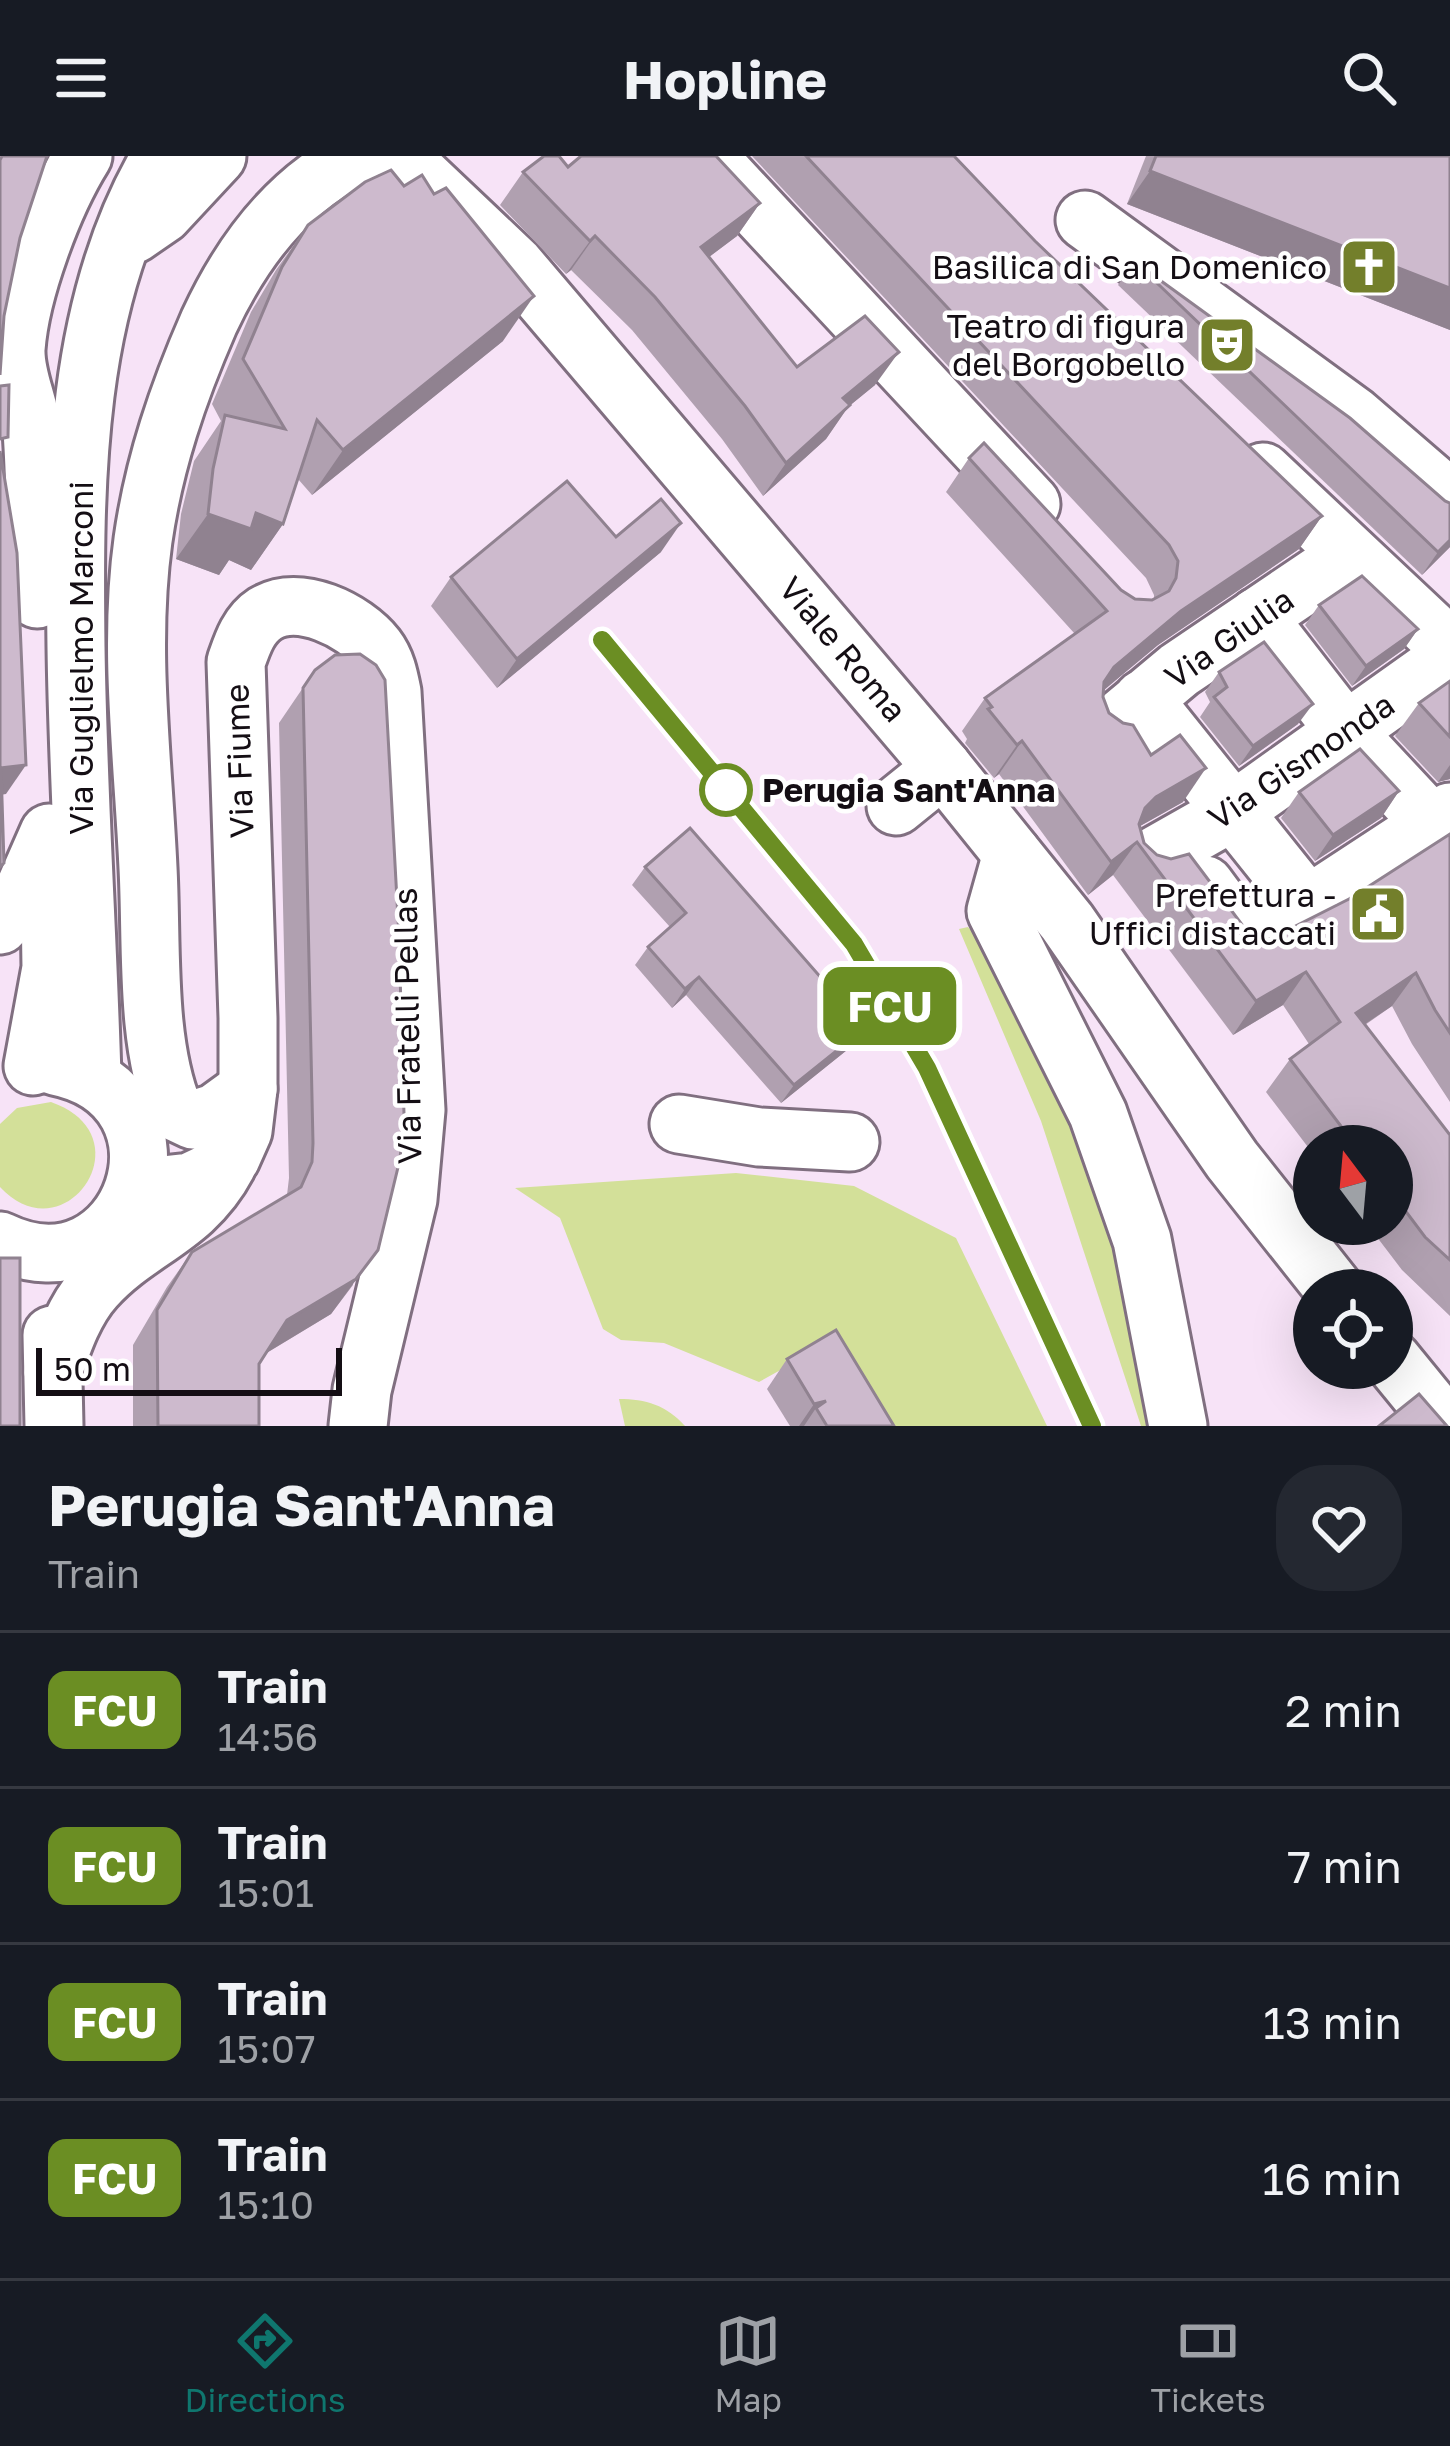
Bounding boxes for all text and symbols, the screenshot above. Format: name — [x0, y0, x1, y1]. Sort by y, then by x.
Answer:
icon: menu — [48, 45, 114, 111]
icon: search — [1336, 45, 1402, 111]
text: Hopline — [623, 46, 827, 111]
church icon: Basilica di San Domenico — [1338, 236, 1400, 298]
place label: Basilica di San Domenico — [932, 247, 1327, 286]
place label: Teatro di figura del Borgobello — [947, 306, 1185, 383]
theatre icon: Teatro di figura del Borgobello — [1196, 314, 1258, 376]
street label: Via Guglielmo Marconi — [61, 481, 100, 835]
street label: Viale Roma — [772, 568, 915, 729]
street label: Via Giulia — [1157, 579, 1301, 696]
street label: Via Fiume — [216, 683, 261, 839]
street label: Via Gismonda — [1200, 684, 1401, 837]
marker: Perugia Sant'Anna — [701, 765, 751, 815]
place label: Perugia Sant'Anna — [762, 770, 1055, 809]
place label: Prefettura - Uffici distaccati — [1089, 875, 1336, 952]
public building icon: Prefettura - Uffici distaccati — [1347, 883, 1409, 945]
street label: Via Fratelli Pellas — [385, 887, 428, 1165]
line badge: FCU — [821, 967, 959, 1045]
text: FCU — [847, 981, 933, 1031]
north arrow — [1293, 1125, 1413, 1245]
map controls — [1293, 1125, 1413, 1389]
button: locate — [1293, 1269, 1413, 1389]
scale bar — [36, 1342, 342, 1395]
text: 50 m — [54, 1349, 131, 1388]
button: heart — [1276, 1465, 1402, 1591]
text: Perugia Sant'Anna — [48, 1470, 555, 1539]
text: Train — [48, 1550, 140, 1597]
text: Train — [217, 1659, 327, 1713]
text: 2 min — [1285, 1683, 1402, 1737]
text: FCU — [72, 1685, 157, 1735]
text: 14:56 — [217, 1713, 318, 1760]
text: Train — [217, 1815, 327, 1869]
text: 7 min — [1287, 1839, 1402, 1893]
text: FCU — [72, 1841, 157, 1891]
text: 15:01 — [217, 1869, 314, 1916]
text: Train — [217, 1971, 327, 2025]
text: 13 min — [1263, 1995, 1402, 2049]
text: FCU — [72, 1997, 157, 2047]
text: 15:07 — [217, 2025, 316, 2072]
text: Train — [217, 2127, 327, 2181]
text: 16 min — [1262, 2151, 1402, 2205]
text: FCU — [72, 2153, 157, 2203]
text: 15:10 — [217, 2181, 314, 2228]
tab: Directions — [184, 2308, 346, 2419]
tab: Map — [714, 2308, 782, 2419]
tab: Tickets — [1150, 2308, 1266, 2419]

